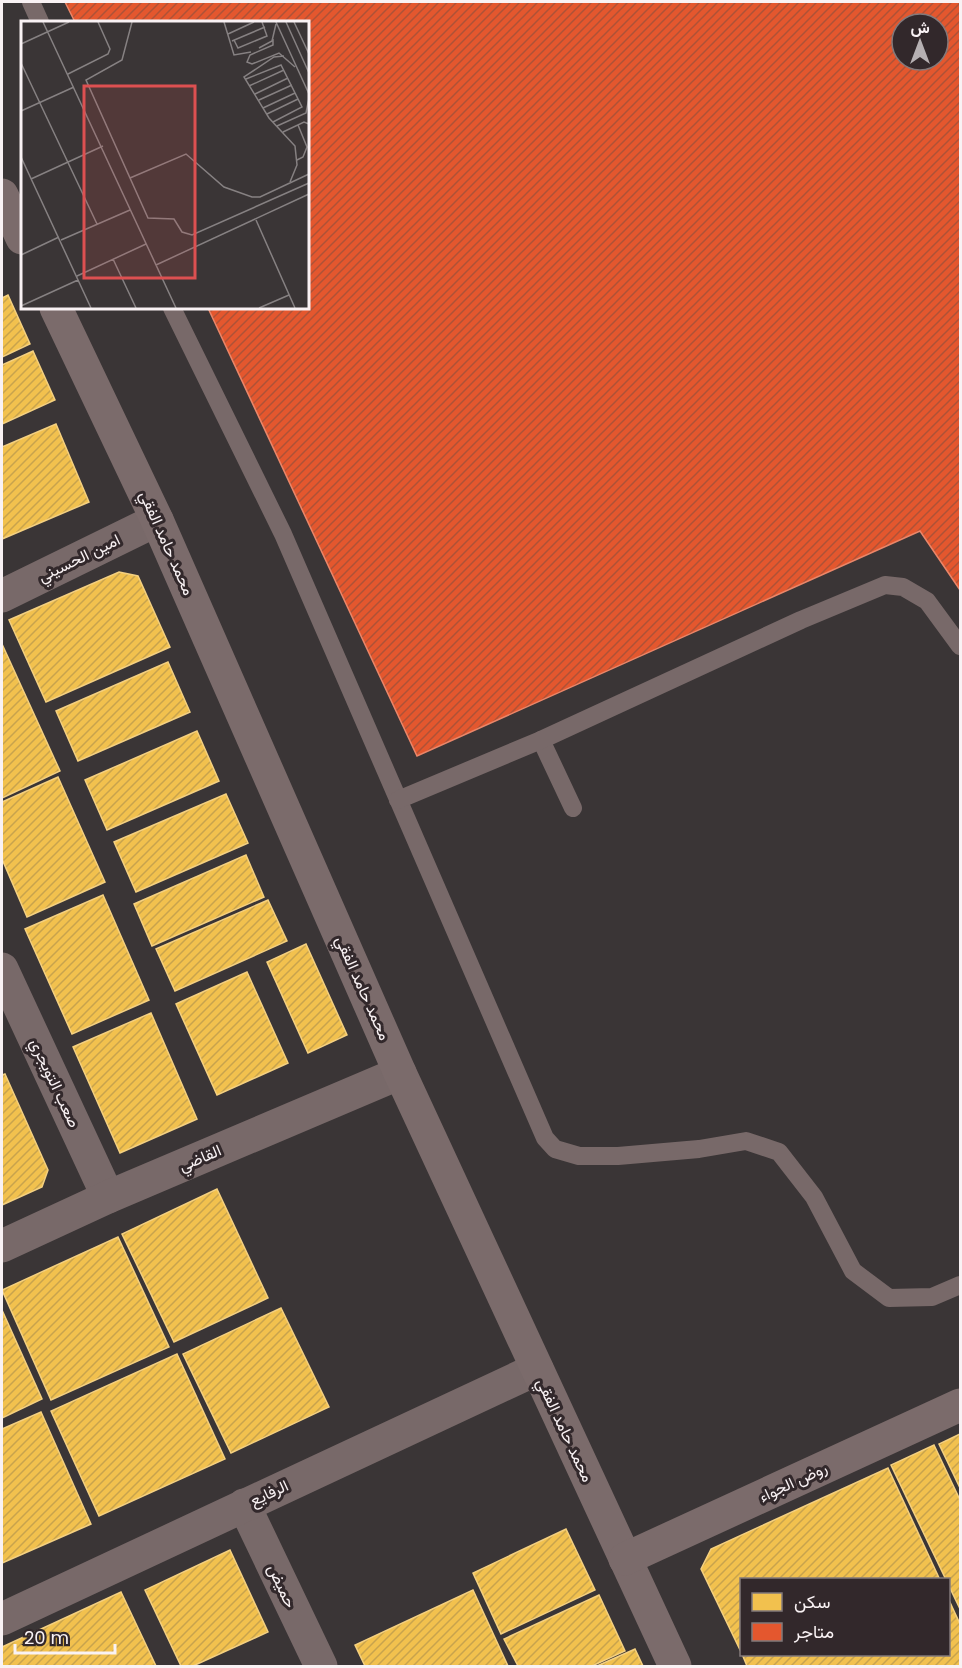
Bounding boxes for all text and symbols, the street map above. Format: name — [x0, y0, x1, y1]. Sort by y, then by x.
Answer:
north arrow — [890, 12, 950, 72]
text: ش — [910, 16, 930, 39]
inset map — [21, 21, 309, 309]
street label: محمد حامد الفقي — [132, 487, 200, 600]
street label: امين الحسيني — [34, 528, 125, 590]
street label: محمد حامد الفقي — [328, 932, 396, 1045]
street label: صعب التويجري — [22, 1035, 86, 1132]
street label: القاضي — [175, 1139, 226, 1179]
street label: محمد حامد الفقي — [529, 1374, 599, 1487]
street label: روض الجواء — [755, 1456, 831, 1508]
street label: الرفايع — [246, 1474, 292, 1512]
street label: حميض — [262, 1560, 302, 1612]
legend — [740, 1578, 950, 1656]
text: سكن — [794, 1589, 830, 1614]
scale bar — [15, 1617, 116, 1655]
text: متاجر — [793, 1619, 834, 1644]
text: 20 m — [24, 1625, 69, 1650]

